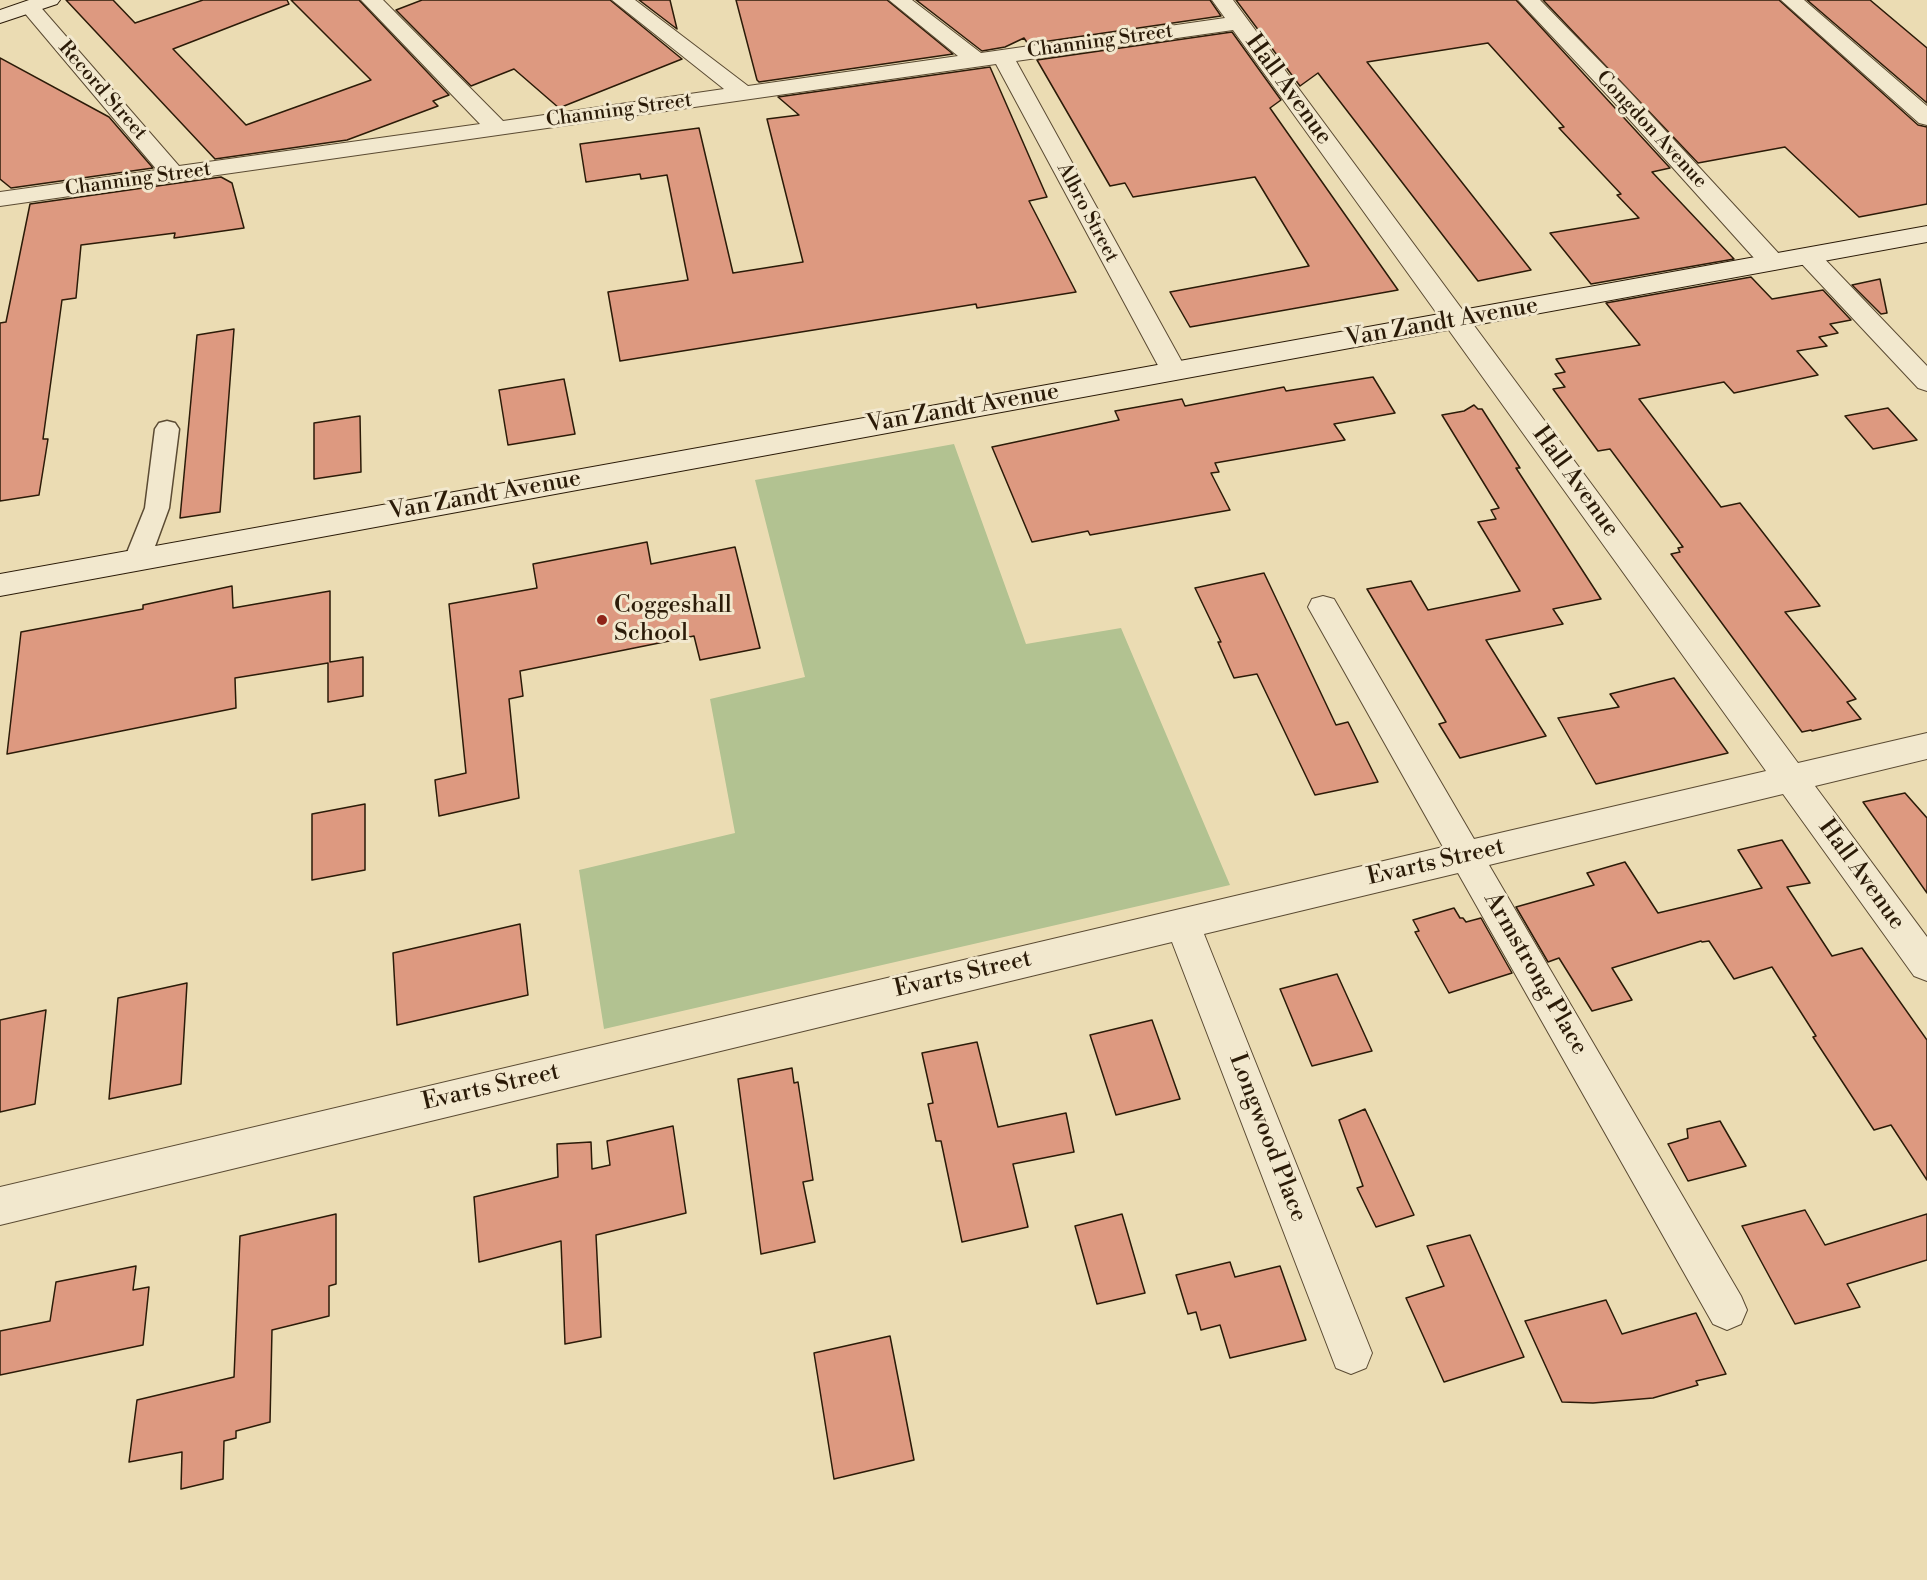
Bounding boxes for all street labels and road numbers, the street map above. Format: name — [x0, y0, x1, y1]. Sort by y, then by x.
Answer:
street label: Channing Street — [1026, 20, 1174, 64]
street label: Hall Avenue — [1238, 29, 1338, 151]
street label: Record Street — [52, 37, 152, 145]
street label: Congdon Avenue — [1590, 66, 1712, 194]
street label: Channing Street — [545, 89, 693, 133]
street label: Channing Street — [64, 158, 212, 202]
street label: Albro Street — [1051, 159, 1123, 267]
street label: Van Zandt Avenue — [1344, 292, 1540, 354]
street label: Van Zandt Avenue — [865, 378, 1061, 440]
street label: Hall Avenue — [1525, 421, 1625, 543]
street label: Van Zandt Avenue — [387, 465, 583, 527]
street label: Hall Avenue — [1811, 814, 1911, 936]
street label: Evarts Street — [1365, 833, 1507, 893]
street label: Armstrong Place — [1477, 888, 1593, 1060]
street label: Evarts Street — [892, 945, 1034, 1005]
street label: Longwood Place — [1222, 1050, 1312, 1226]
street label: Evarts Street — [420, 1058, 562, 1118]

